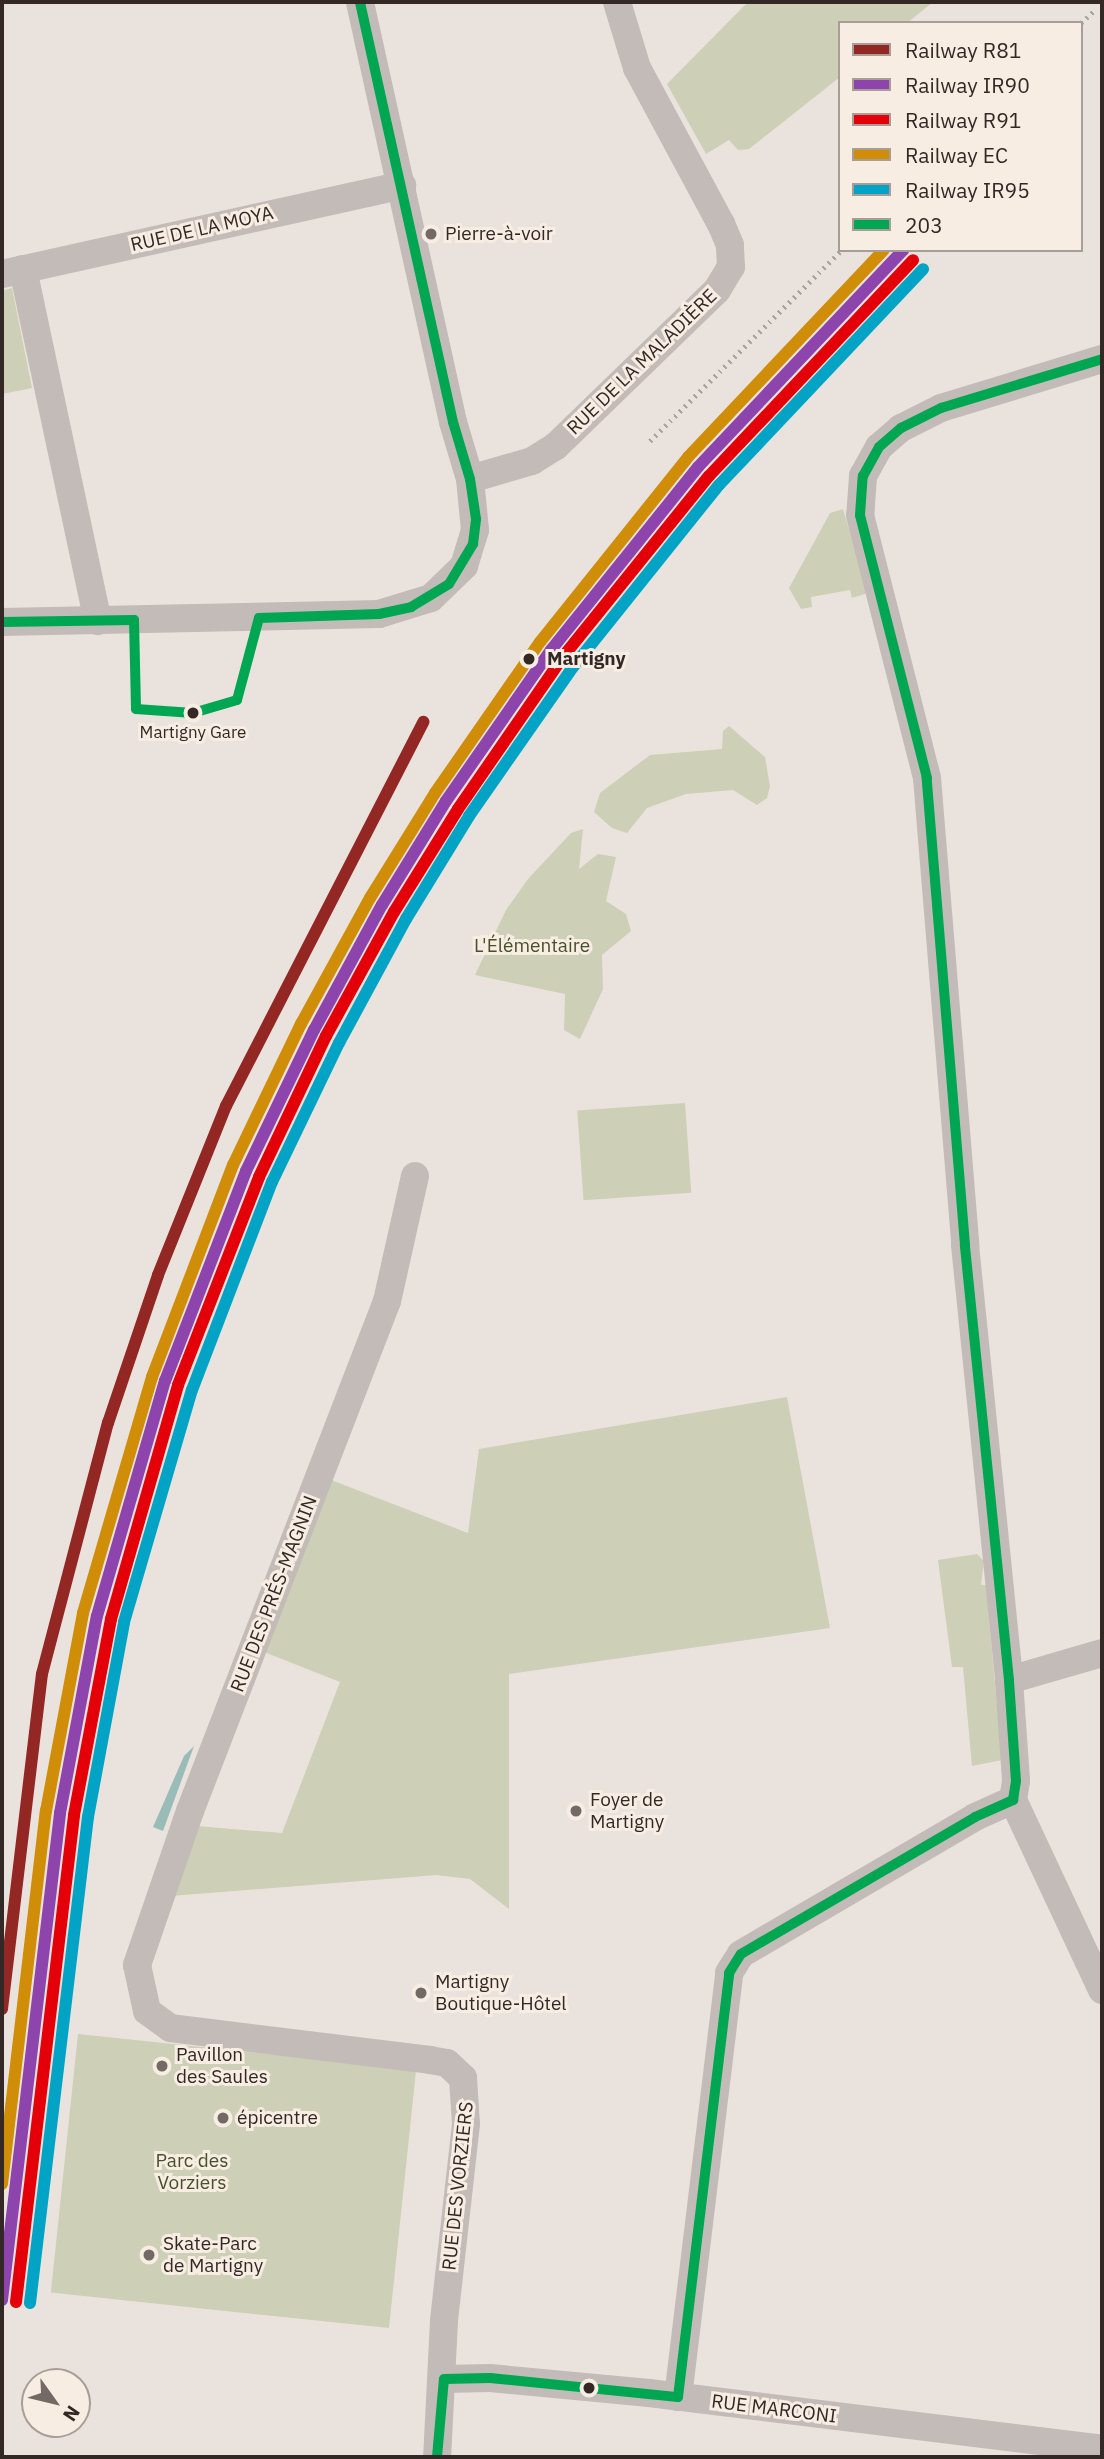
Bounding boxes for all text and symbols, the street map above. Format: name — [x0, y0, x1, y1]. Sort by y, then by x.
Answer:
legend — [838, 21, 1083, 252]
text: Railway R81 — [905, 36, 1021, 64]
text: Railway IR90 — [905, 71, 1030, 99]
text: Railway R91 — [905, 106, 1021, 134]
text: Railway EC — [905, 141, 1008, 169]
text: Railway IR95 — [905, 176, 1030, 204]
street label: RUE DE LA MOYA — [128, 201, 276, 257]
text: 203 — [905, 211, 943, 239]
place label: Pierre-à-voir — [445, 223, 553, 245]
marker: Pierre-à-voir — [423, 226, 439, 242]
street label: RUE DE LA MALADIÈRE — [562, 284, 722, 440]
marker: Martigny — [517, 647, 541, 671]
place label: Martigny — [547, 648, 626, 670]
marker: Martigny Gare — [186, 706, 200, 720]
place label: Martigny Gare — [140, 723, 246, 743]
park label: L'Élémentaire — [474, 935, 590, 957]
street label: RUE DES PRÉS-MAGNIN — [226, 1493, 322, 1695]
place label: Foyer de Martigny — [590, 1789, 664, 1833]
marker: Foyer de Martigny — [568, 1803, 584, 1819]
place label: Martigny Boutique-Hôtel — [435, 1971, 567, 2015]
marker: Martigny Boutique-Hôtel — [413, 1985, 429, 2001]
place label: Pavillon des Saules — [176, 2044, 268, 2088]
marker: Pavillon des Saules — [154, 2058, 170, 2074]
street label: RUE DES VORZIERS — [438, 2100, 478, 2272]
place label: épicentre — [237, 2107, 318, 2129]
marker: épicentre — [215, 2110, 231, 2126]
park label: Parc des Vorziers — [155, 2150, 229, 2194]
place label: Skate-Parc de Martigny — [163, 2233, 263, 2277]
marker: Skate-Parc de Martigny — [141, 2247, 157, 2263]
north arrow — [21, 2368, 91, 2438]
unlabelled marker — [582, 2381, 596, 2395]
street label: RUE MARCONI — [710, 2390, 838, 2428]
text: N — [58, 2401, 86, 2426]

